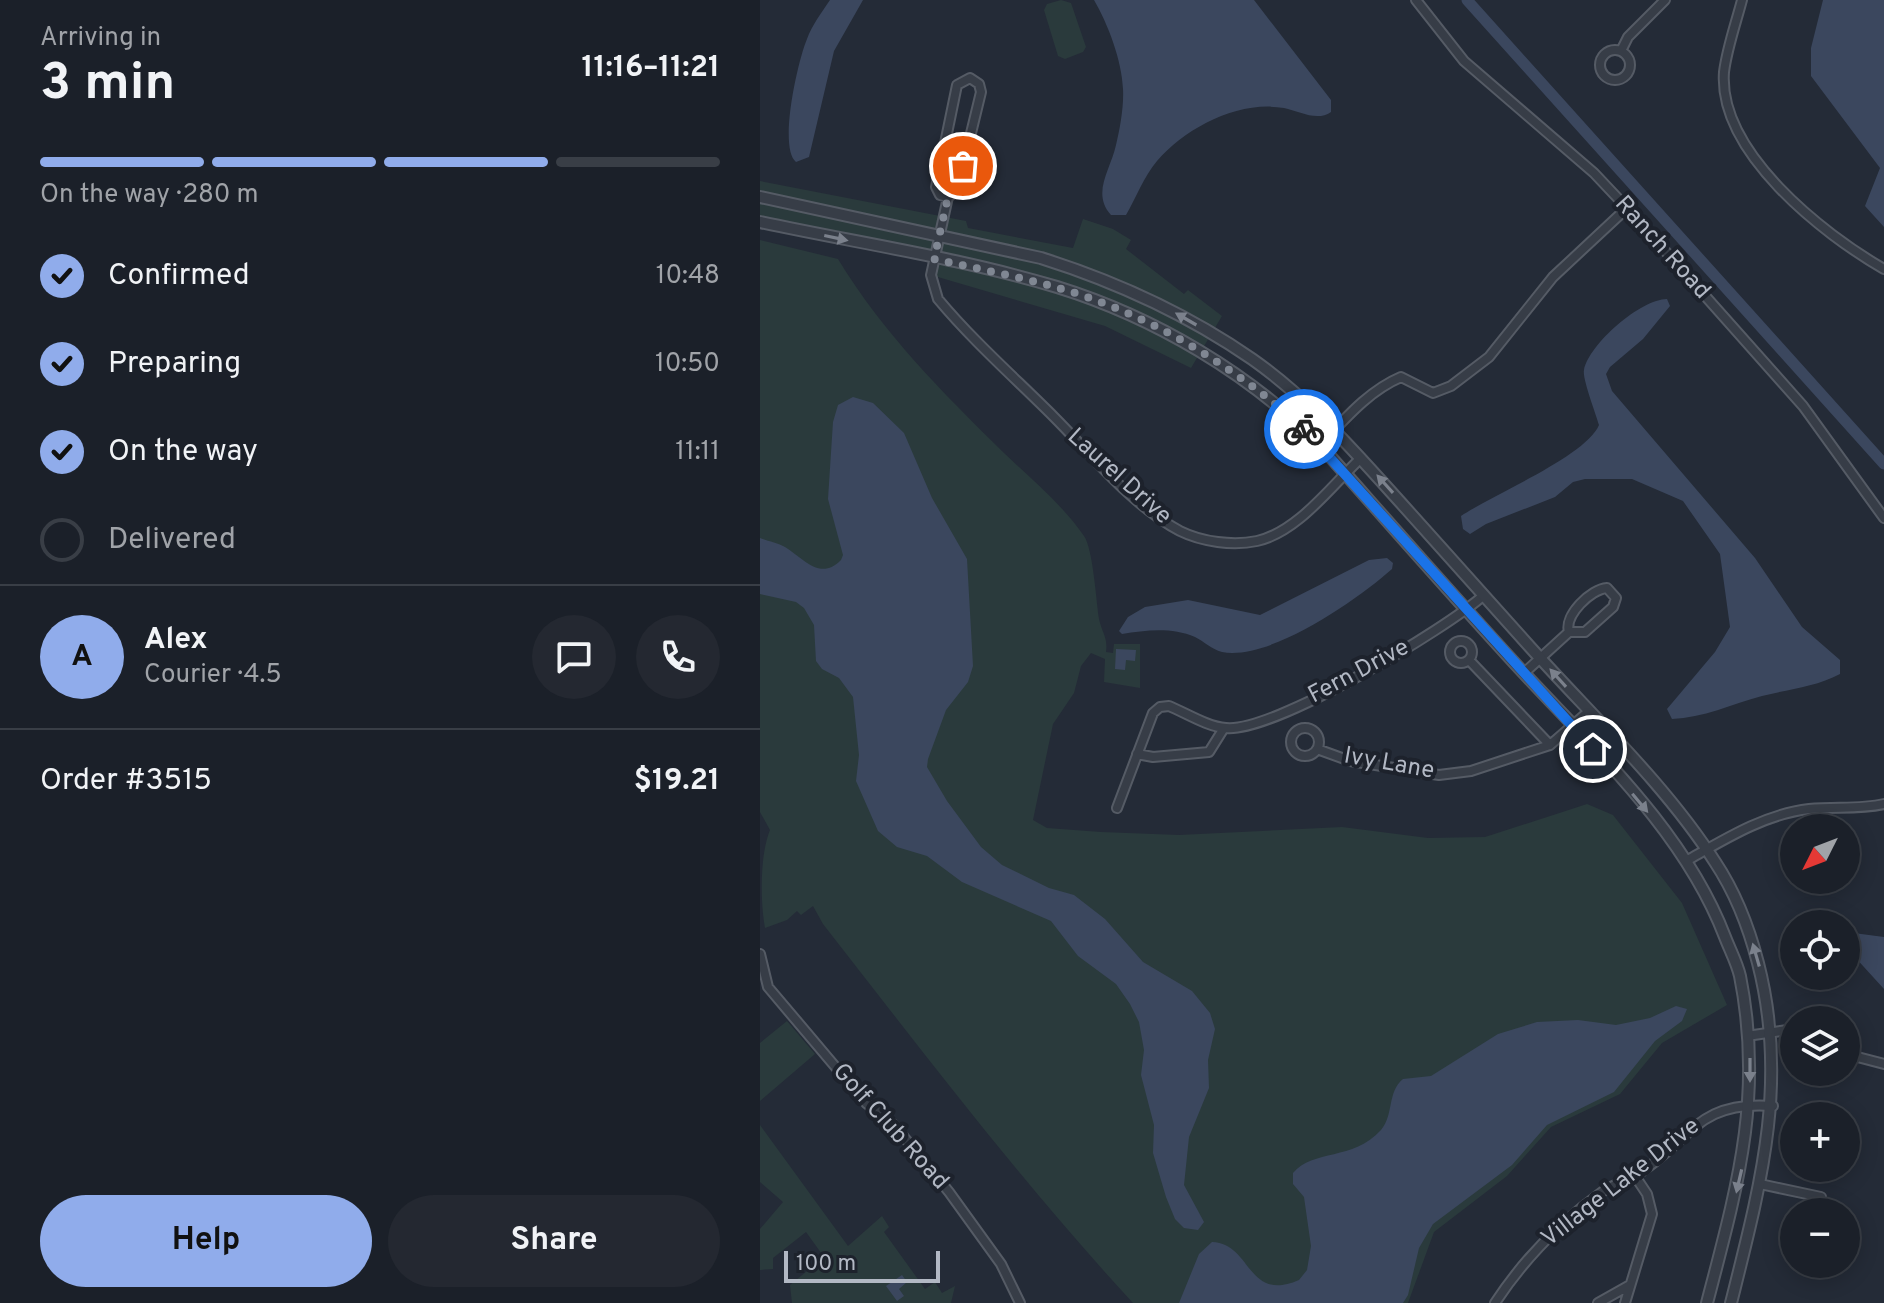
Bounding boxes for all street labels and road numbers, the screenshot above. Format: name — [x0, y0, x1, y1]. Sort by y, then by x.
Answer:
street label: Ranch Road — [1608, 190, 1716, 306]
street label: Laurel Drive — [1061, 422, 1177, 532]
street label: Fern Drive — [1303, 633, 1415, 711]
street label: Ivy Lane — [1341, 741, 1437, 787]
street label: Golf Club Road — [825, 1058, 955, 1196]
street label: Village Lake Drive — [1536, 1112, 1706, 1254]

